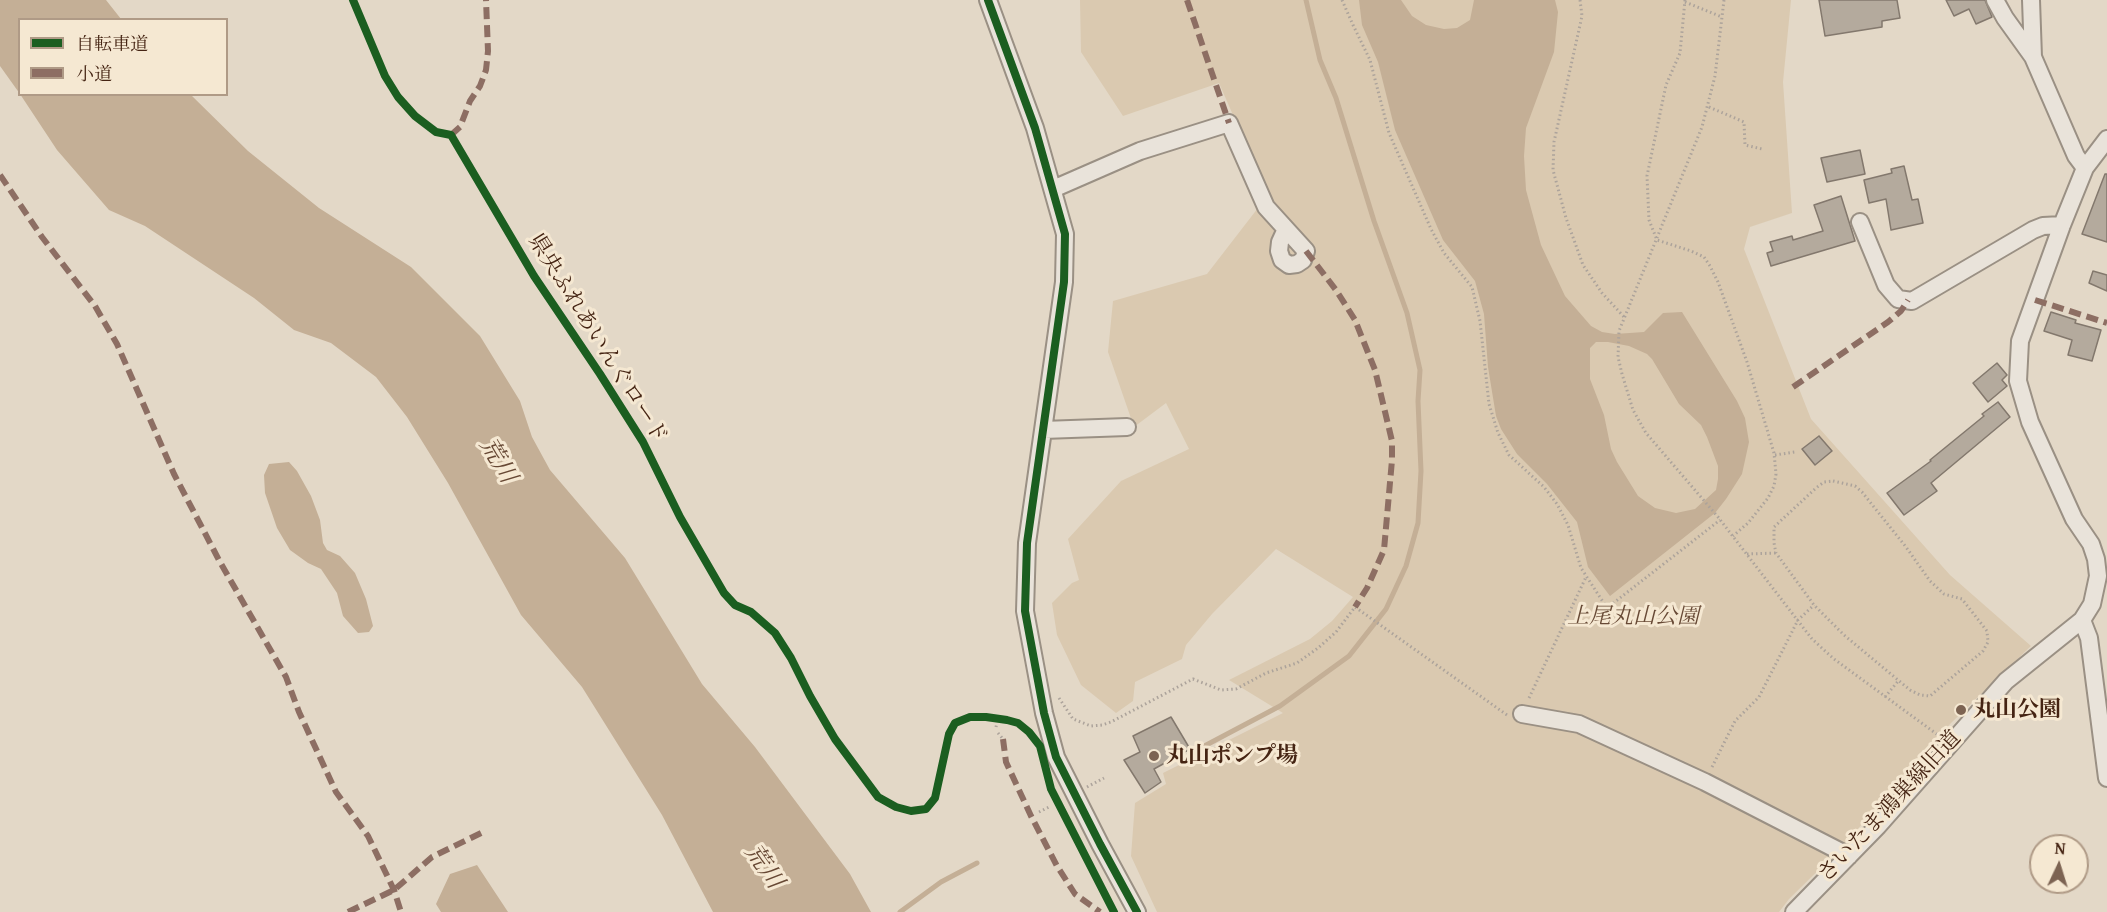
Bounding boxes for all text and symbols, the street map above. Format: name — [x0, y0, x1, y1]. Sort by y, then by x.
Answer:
legend — [18, 18, 228, 96]
text: 自転車道 — [76, 30, 148, 57]
text: 小道 — [76, 60, 112, 87]
street label: 県央ふれあいんぐロード — [522, 229, 672, 449]
water label: 荒川 — [472, 433, 522, 489]
park label: 上尾丸山公園 — [1567, 604, 1699, 630]
place label: 丸山公園 — [1973, 697, 2061, 723]
marker: 丸山公園 — [1954, 703, 1968, 717]
street label: さいたま鴻巣線旧道 — [1813, 726, 1967, 888]
place label: 丸山ポンプ場 — [1166, 743, 1298, 769]
marker: 丸山ポンプ場 — [1147, 749, 1161, 763]
north arrow — [2029, 834, 2089, 894]
text: N — [2054, 836, 2066, 860]
water label: 荒川 — [737, 839, 789, 895]

